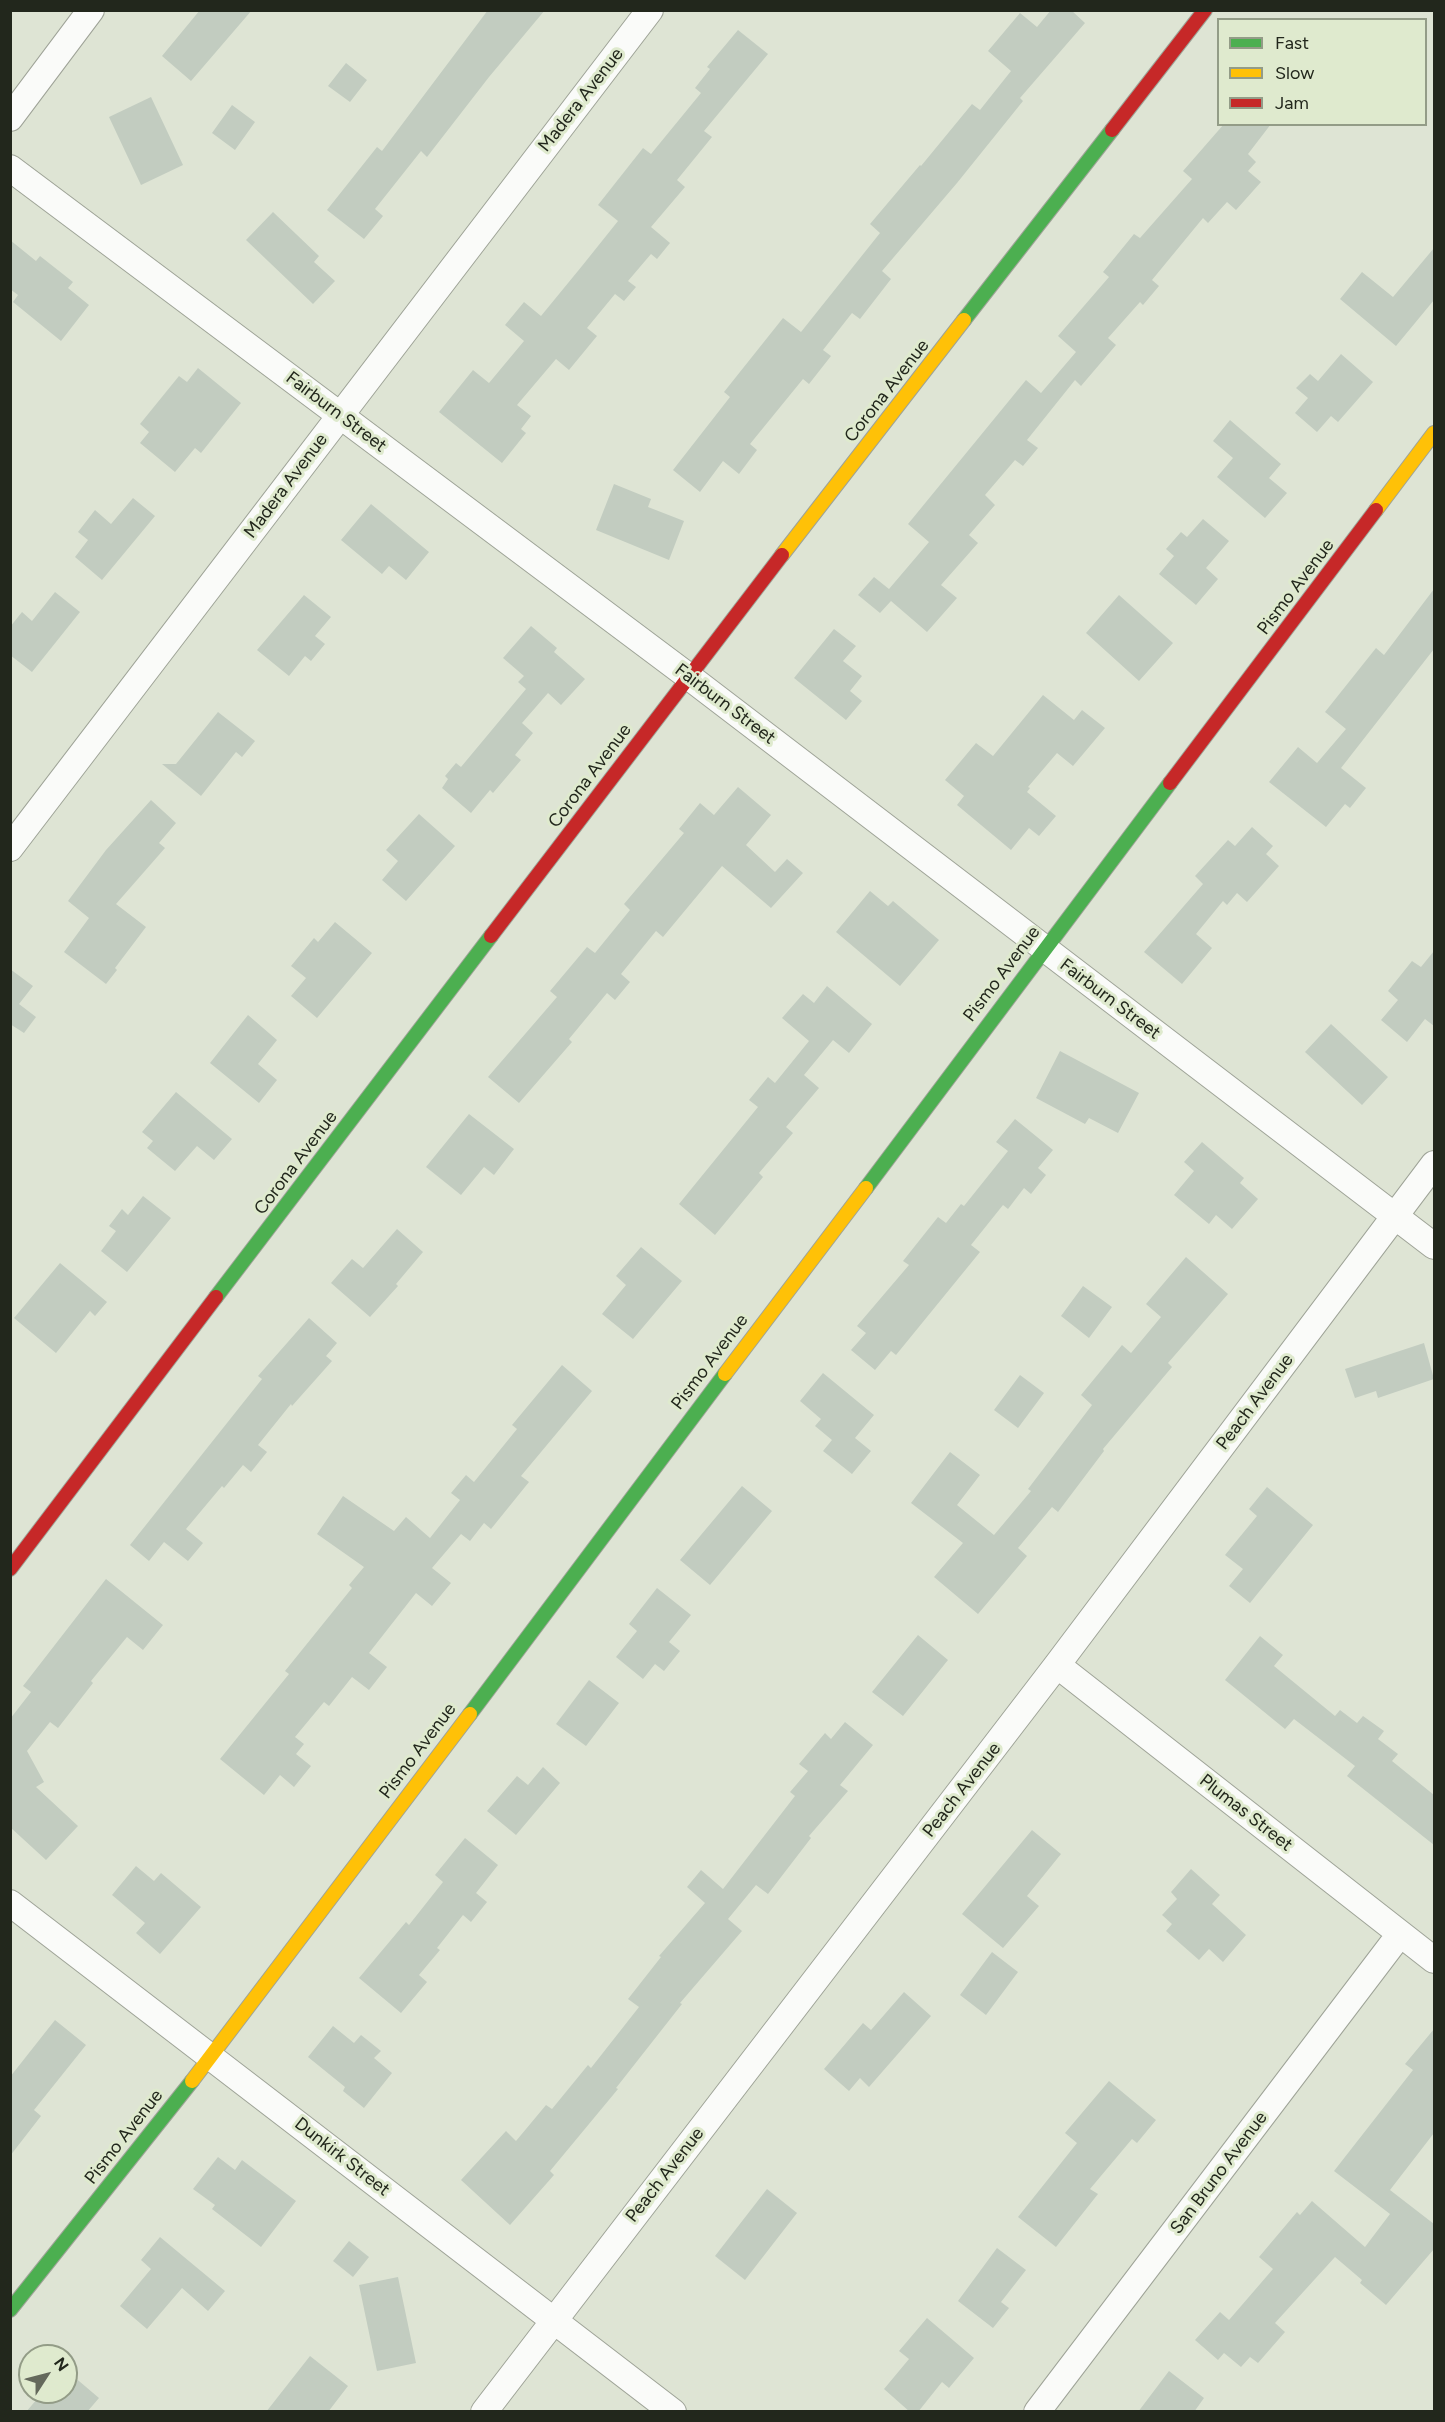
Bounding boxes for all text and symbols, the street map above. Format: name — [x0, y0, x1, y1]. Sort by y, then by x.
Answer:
legend — [1217, 18, 1427, 126]
text: Fast — [1275, 32, 1309, 54]
street label: Madera Avenue — [534, 44, 628, 156]
text: Slow — [1275, 62, 1314, 84]
text: Jam — [1275, 92, 1309, 114]
street label: Corona Avenue — [840, 335, 934, 447]
street label: Fairburn Street — [281, 367, 391, 457]
street label: Madera Avenue — [240, 429, 332, 543]
street label: Pismo Avenue — [1253, 535, 1339, 639]
street label: Fairburn Street — [670, 659, 780, 749]
street label: Corona Avenue — [544, 720, 636, 832]
street label: Pismo Avenue — [959, 922, 1045, 1026]
street label: Fairburn Street — [1055, 954, 1165, 1044]
street label: Corona Avenue — [250, 1107, 342, 1219]
street label: Pismo Avenue — [667, 1310, 753, 1414]
street label: Peach Avenue — [1212, 1350, 1298, 1454]
street label: Pismo Avenue — [375, 1699, 461, 1803]
street label: Peach Avenue — [918, 1738, 1006, 1842]
street label: Plumas Street — [1195, 1770, 1297, 1856]
street label: Pismo Avenue — [80, 2085, 168, 2189]
street label: San Bruno Avenue — [1166, 2108, 1272, 2238]
street label: Dunkirk Street — [290, 2113, 394, 2201]
street label: Peach Avenue — [621, 2123, 709, 2227]
north arrow — [18, 2344, 78, 2404]
text: N — [50, 2354, 73, 2375]

